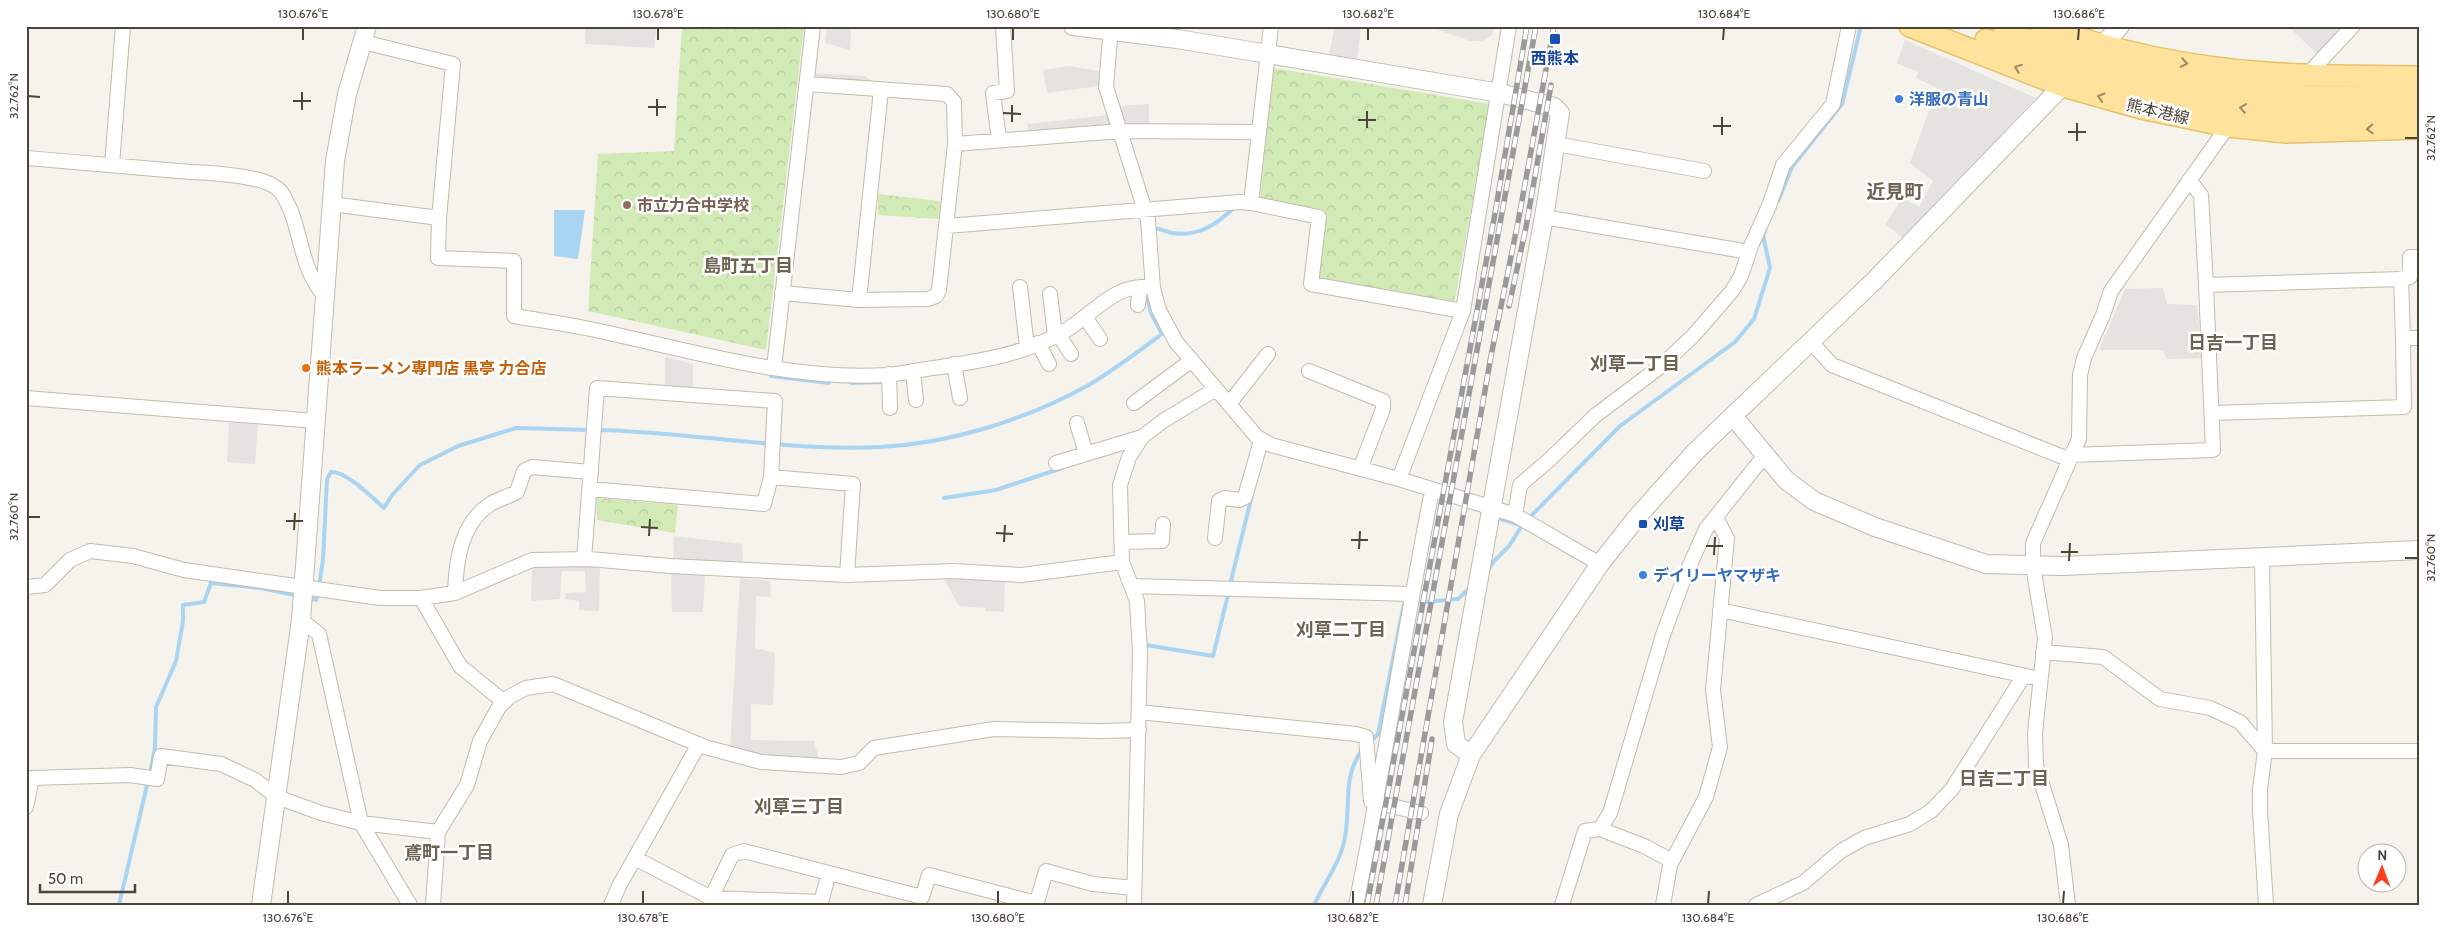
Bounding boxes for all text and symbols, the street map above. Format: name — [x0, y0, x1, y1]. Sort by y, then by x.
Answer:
text: 130.676°E — [278, 6, 329, 21]
text: 130.678°E — [632, 6, 684, 21]
text: 130.680°E — [986, 6, 1040, 21]
text: 130.682°E — [1342, 6, 1394, 21]
text: 130.684°E — [1698, 6, 1750, 21]
text: 130.686°E — [2053, 6, 2105, 21]
marker: 西熊本 — [1548, 32, 1562, 46]
place label: 西熊本 — [1531, 49, 1579, 68]
one-way arrow — [2180, 57, 2189, 67]
one-way arrow — [2014, 64, 2022, 74]
text: 32.762°N — [6, 73, 21, 119]
place label: 洋服の青山 — [1909, 90, 1989, 109]
one-way arrow — [2097, 92, 2106, 103]
marker: 洋服の青山 — [1893, 93, 1905, 105]
street label: 熊本港線 — [2125, 95, 2191, 128]
one-way arrow — [2239, 103, 2247, 114]
text: 32.762°N — [2423, 115, 2438, 161]
one-way arrow — [2366, 124, 2374, 135]
district label: 近見町 — [1866, 180, 1924, 203]
place label: 市立力合中学校 — [637, 196, 749, 215]
marker: 市立力合中学校 — [621, 199, 633, 211]
district label: 島町五丁目 — [703, 255, 793, 277]
district label: 日吉一丁目 — [2188, 332, 2278, 354]
district label: 刈草一丁目 — [1590, 353, 1680, 375]
place label: 熊本ラーメン専門店 黒亭 力合店 — [316, 359, 547, 378]
marker: 熊本ラーメン専門店 黒亭 力合店 — [300, 362, 312, 374]
text: 32.760°N — [6, 493, 21, 541]
place label: 刈草 — [1653, 515, 1685, 534]
marker: 刈草 — [1637, 518, 1649, 530]
text: 32.760°N — [2423, 534, 2438, 582]
place label: デイリーヤマザキ — [1653, 566, 1781, 585]
marker: デイリーヤマザキ — [1637, 569, 1649, 581]
district label: 刈草二丁目 — [1296, 619, 1386, 641]
district label: 日吉二丁目 — [1959, 768, 2049, 790]
district label: 刈草三丁目 — [754, 796, 844, 818]
district label: 鳶町一丁目 — [404, 842, 494, 864]
north arrow — [2358, 844, 2408, 894]
text: N — [2377, 846, 2387, 864]
scale bar — [40, 861, 135, 893]
text: 50 m — [48, 870, 83, 888]
text: 130.676°E — [263, 910, 314, 925]
text: 130.678°E — [617, 910, 669, 925]
text: 130.680°E — [971, 910, 1025, 925]
text: 130.682°E — [1327, 910, 1379, 925]
text: 130.684°E — [1682, 910, 1734, 925]
text: 130.686°E — [2037, 910, 2089, 925]

